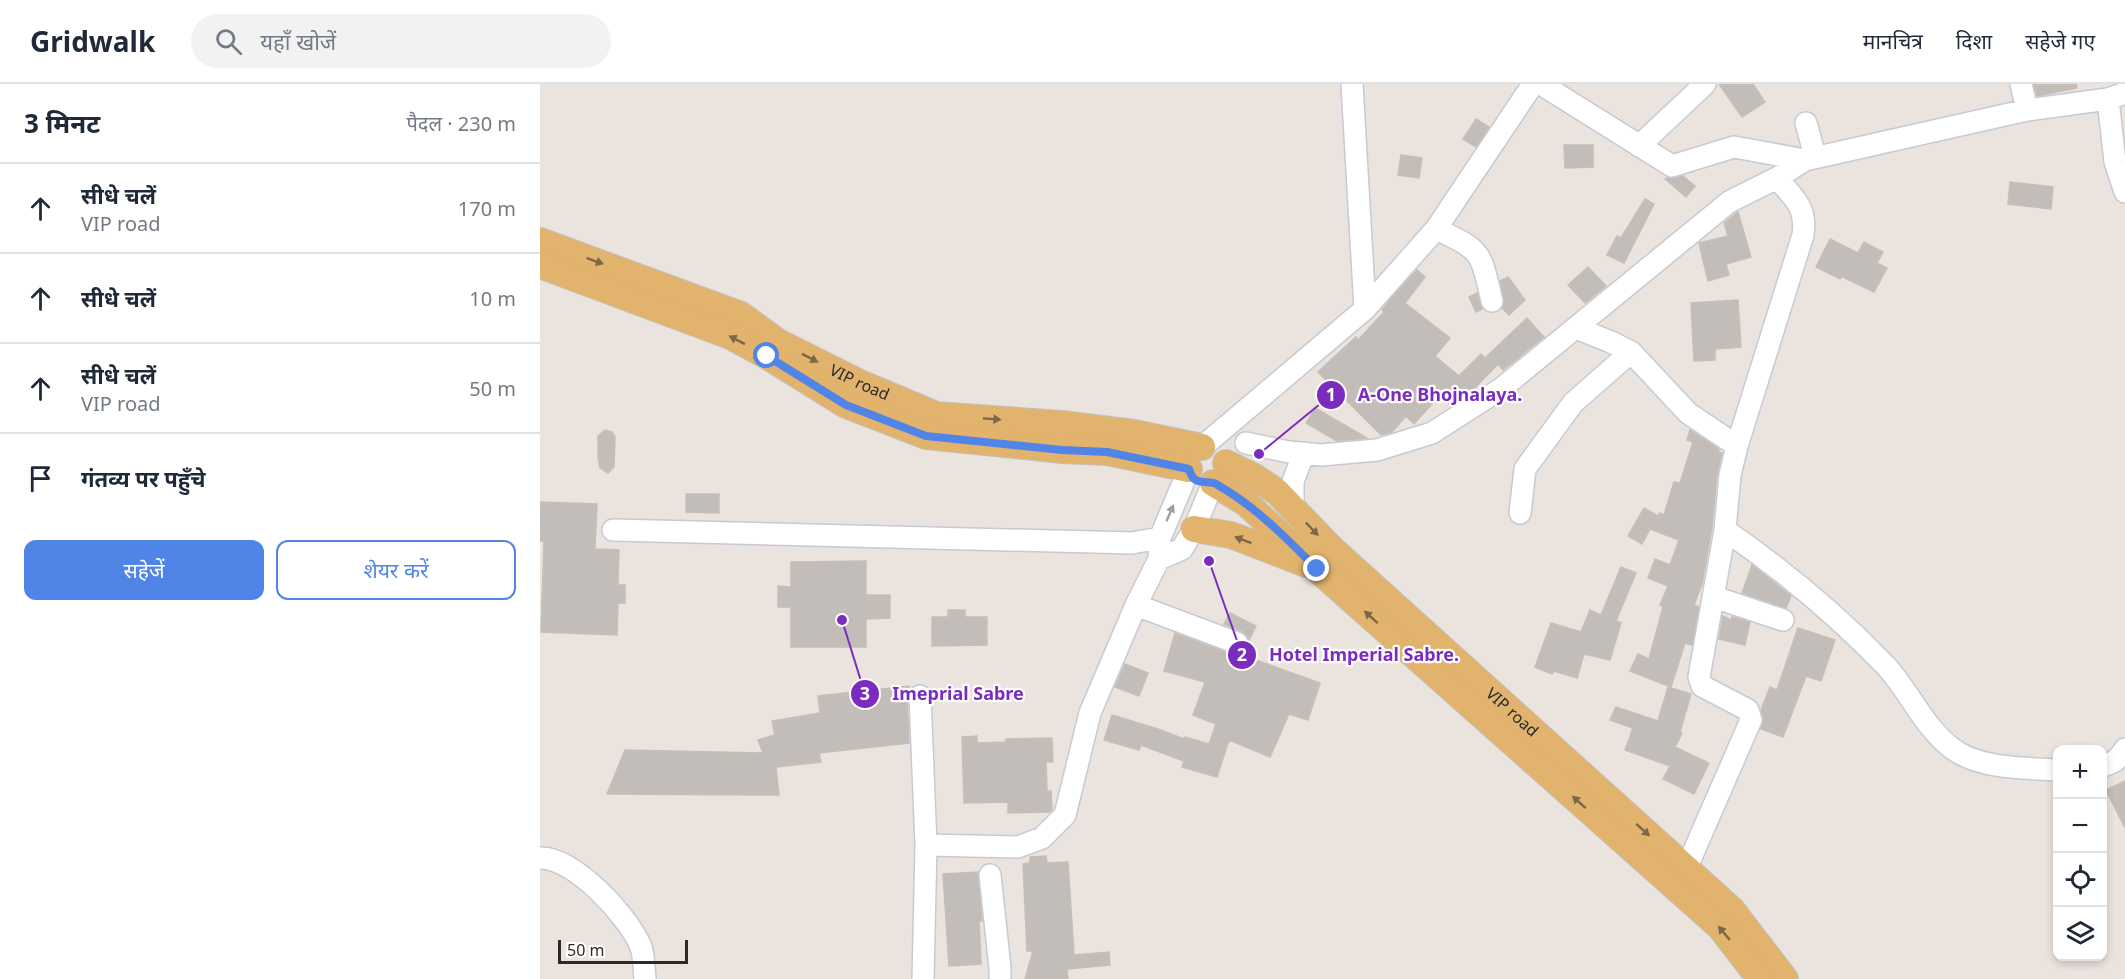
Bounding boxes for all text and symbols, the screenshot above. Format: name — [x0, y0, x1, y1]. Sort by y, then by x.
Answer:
search box — [191, 14, 611, 68]
text: Gridwalk — [30, 22, 155, 60]
icon: search — [212, 25, 245, 58]
text: यहाँ खोजें — [260, 26, 336, 56]
text: मानचित्र — [1863, 27, 1923, 55]
text: दिशा — [1956, 27, 1992, 55]
text: सहेजे गए — [2025, 27, 2095, 55]
text: 3 मिनट — [24, 105, 100, 141]
text: पैदल · 230 m — [406, 110, 516, 137]
text: सीधे चलें — [81, 180, 156, 210]
icon: ahead — [24, 192, 57, 225]
text: 170 m — [458, 195, 516, 222]
text: VIP road — [81, 210, 161, 237]
one-way arrow — [586, 256, 604, 266]
icon: ahead — [24, 282, 57, 315]
text: सीधे चलें — [81, 283, 156, 313]
text: 10 m — [469, 285, 516, 312]
one-way arrow — [728, 335, 745, 344]
route start — [753, 342, 779, 368]
one-way arrow — [801, 353, 818, 363]
street label: VIP road — [826, 359, 893, 405]
text: सीधे चलें — [81, 360, 156, 390]
icon: ahead — [24, 372, 57, 405]
text: 50 m — [469, 375, 516, 402]
callout: A-One Bhojnalaya. — [1316, 377, 1534, 413]
text: 1 — [1326, 382, 1336, 406]
text: A-One Bhojnalaya. — [1358, 382, 1522, 406]
text: VIP road — [81, 390, 161, 417]
one-way arrow — [983, 414, 1002, 424]
icon: arrive — [24, 462, 57, 495]
text: गंतव्य पर पहुँचे — [81, 463, 206, 493]
one-way arrow — [1165, 504, 1175, 522]
one-way arrow — [1305, 522, 1319, 536]
one-way arrow — [1234, 535, 1252, 544]
button: सहेजें — [24, 540, 264, 600]
button: शेयर करें — [276, 540, 516, 600]
route end — [1303, 555, 1329, 581]
one-way arrow — [1364, 611, 1379, 624]
callout: Hotel Imperial Sabre. — [1227, 637, 1471, 673]
text: 2 — [1237, 642, 1247, 666]
text: Hotel Imperial Sabre. — [1269, 642, 1459, 666]
callout: Imeprial Sabre — [850, 676, 1036, 712]
text: 3 — [860, 681, 870, 705]
text: Imeprial Sabre — [892, 681, 1024, 705]
street label: VIP road — [1481, 682, 1543, 741]
map controls — [2053, 745, 2107, 961]
button: + — [2053, 745, 2107, 799]
one-way arrow — [1572, 796, 1587, 809]
button: − — [2053, 799, 2107, 853]
one-way arrow — [1635, 823, 1650, 836]
button: locate — [2053, 853, 2107, 907]
button: layers — [2053, 907, 2107, 961]
one-way arrow — [1717, 925, 1730, 941]
scale bar — [558, 937, 688, 964]
text: 50 m — [567, 939, 604, 961]

